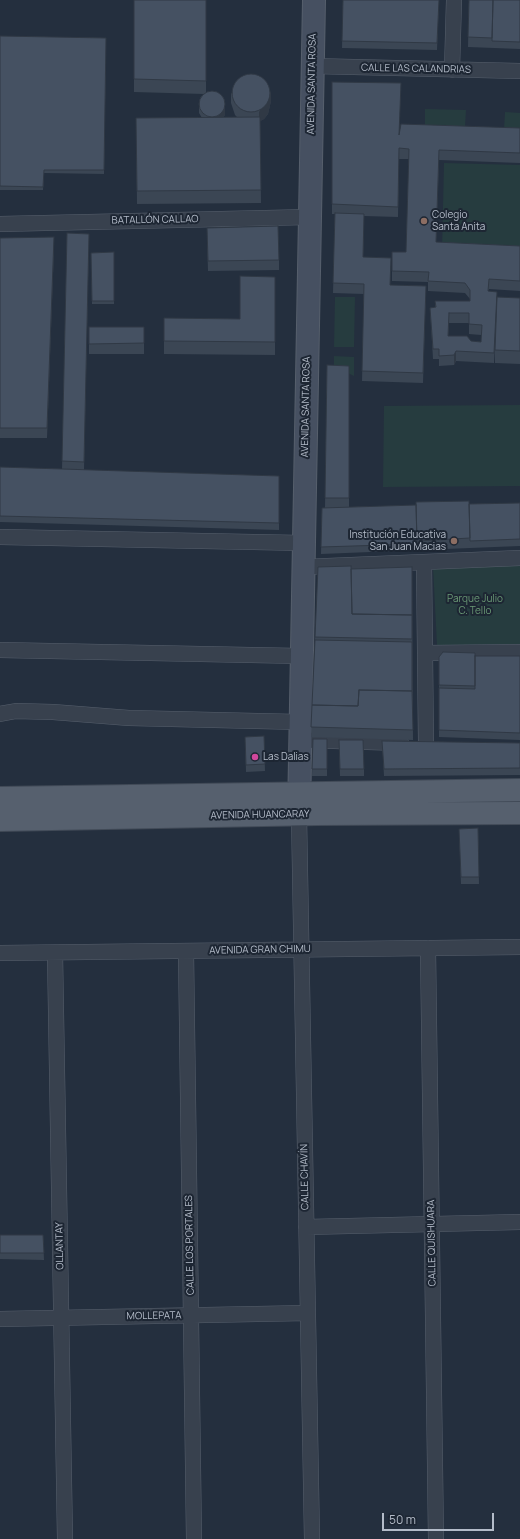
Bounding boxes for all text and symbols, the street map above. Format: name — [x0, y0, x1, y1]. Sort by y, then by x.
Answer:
street label: AVENIDA SANTA ROSA — [305, 33, 319, 135]
street label: CALLE LAS CALANDRIAS — [361, 62, 471, 76]
place label: Colegio Santa Anita — [432, 209, 485, 232]
street label: BATALLÓN CALLAO — [111, 213, 199, 227]
marker: Colegio Santa Anita — [419, 216, 429, 226]
street label: AVENIDA SANTA ROSA — [299, 356, 313, 458]
place label: Institución Educativa San Juan Macias — [349, 529, 446, 552]
marker: Institución Educativa San Juan Macias — [449, 536, 459, 546]
park label: Parque Julio C. Tello — [447, 593, 503, 616]
place label: Las Dalias — [263, 751, 309, 763]
marker: Las Dalias — [250, 752, 260, 762]
street label: AVENIDA HUANCARAY — [210, 808, 310, 822]
street label: AVENIDA GRAN CHIMU — [209, 943, 311, 957]
street label: CALLE CHAVÍN — [298, 1144, 312, 1210]
street label: CALLE LOS PORTALES — [183, 1195, 197, 1295]
street label: CALLE QUISHUARA — [425, 1200, 439, 1286]
street label: OLLANTAY — [54, 1222, 66, 1270]
street label: MOLLEPATA — [126, 1310, 182, 1322]
scale bar — [384, 1505, 496, 1531]
text: 50 m — [389, 1511, 416, 1528]

